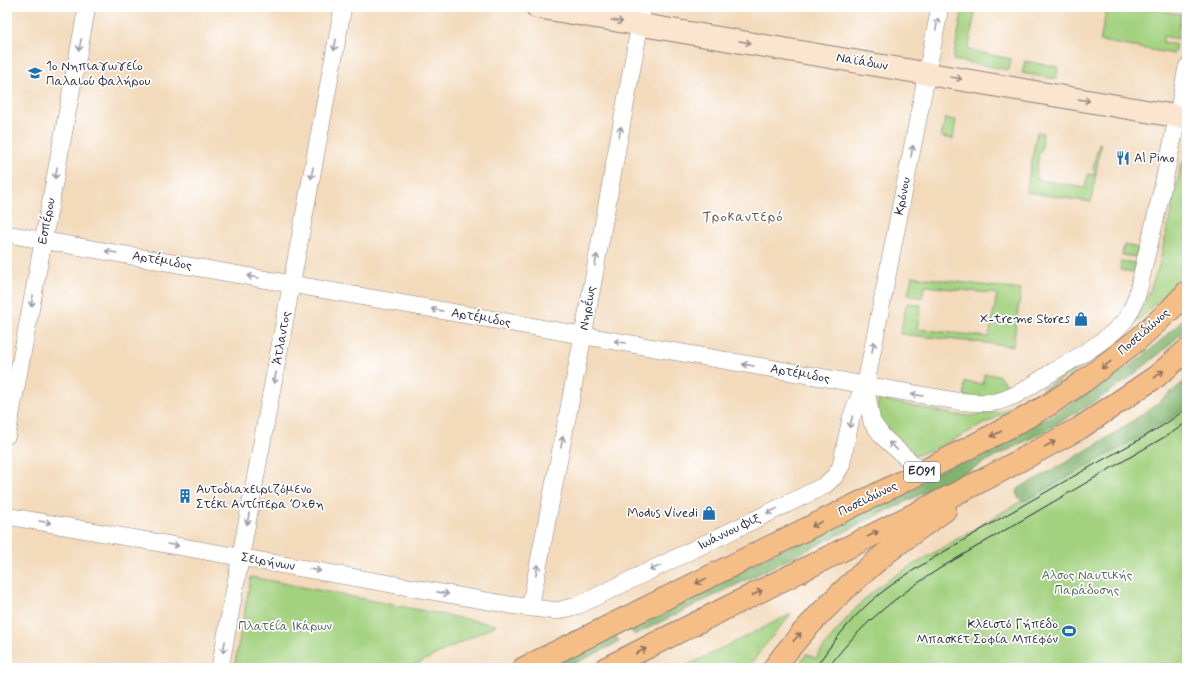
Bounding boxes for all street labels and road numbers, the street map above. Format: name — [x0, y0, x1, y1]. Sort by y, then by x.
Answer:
street label: Ναϊάδων — [835, 49, 890, 75]
street label: Κρόνου — [891, 176, 915, 216]
street label: Εσπέρου — [34, 196, 60, 246]
street label: Αρτέμιδος — [131, 247, 193, 275]
street label: Νηρέως — [576, 284, 600, 332]
street label: Αρτέμιδος — [450, 304, 512, 332]
street label: Ποσειδώνος — [1114, 304, 1174, 359]
street label: Άτλαντος — [269, 310, 295, 366]
street label: Αρτέμιδος — [769, 360, 831, 388]
road number: ΕΟ91 — [904, 462, 940, 482]
street label: Ποσειδώνος — [836, 477, 901, 521]
street label: Ιωάννου Φιξ — [695, 510, 763, 554]
street label: Σειρήνων — [240, 549, 297, 575]

